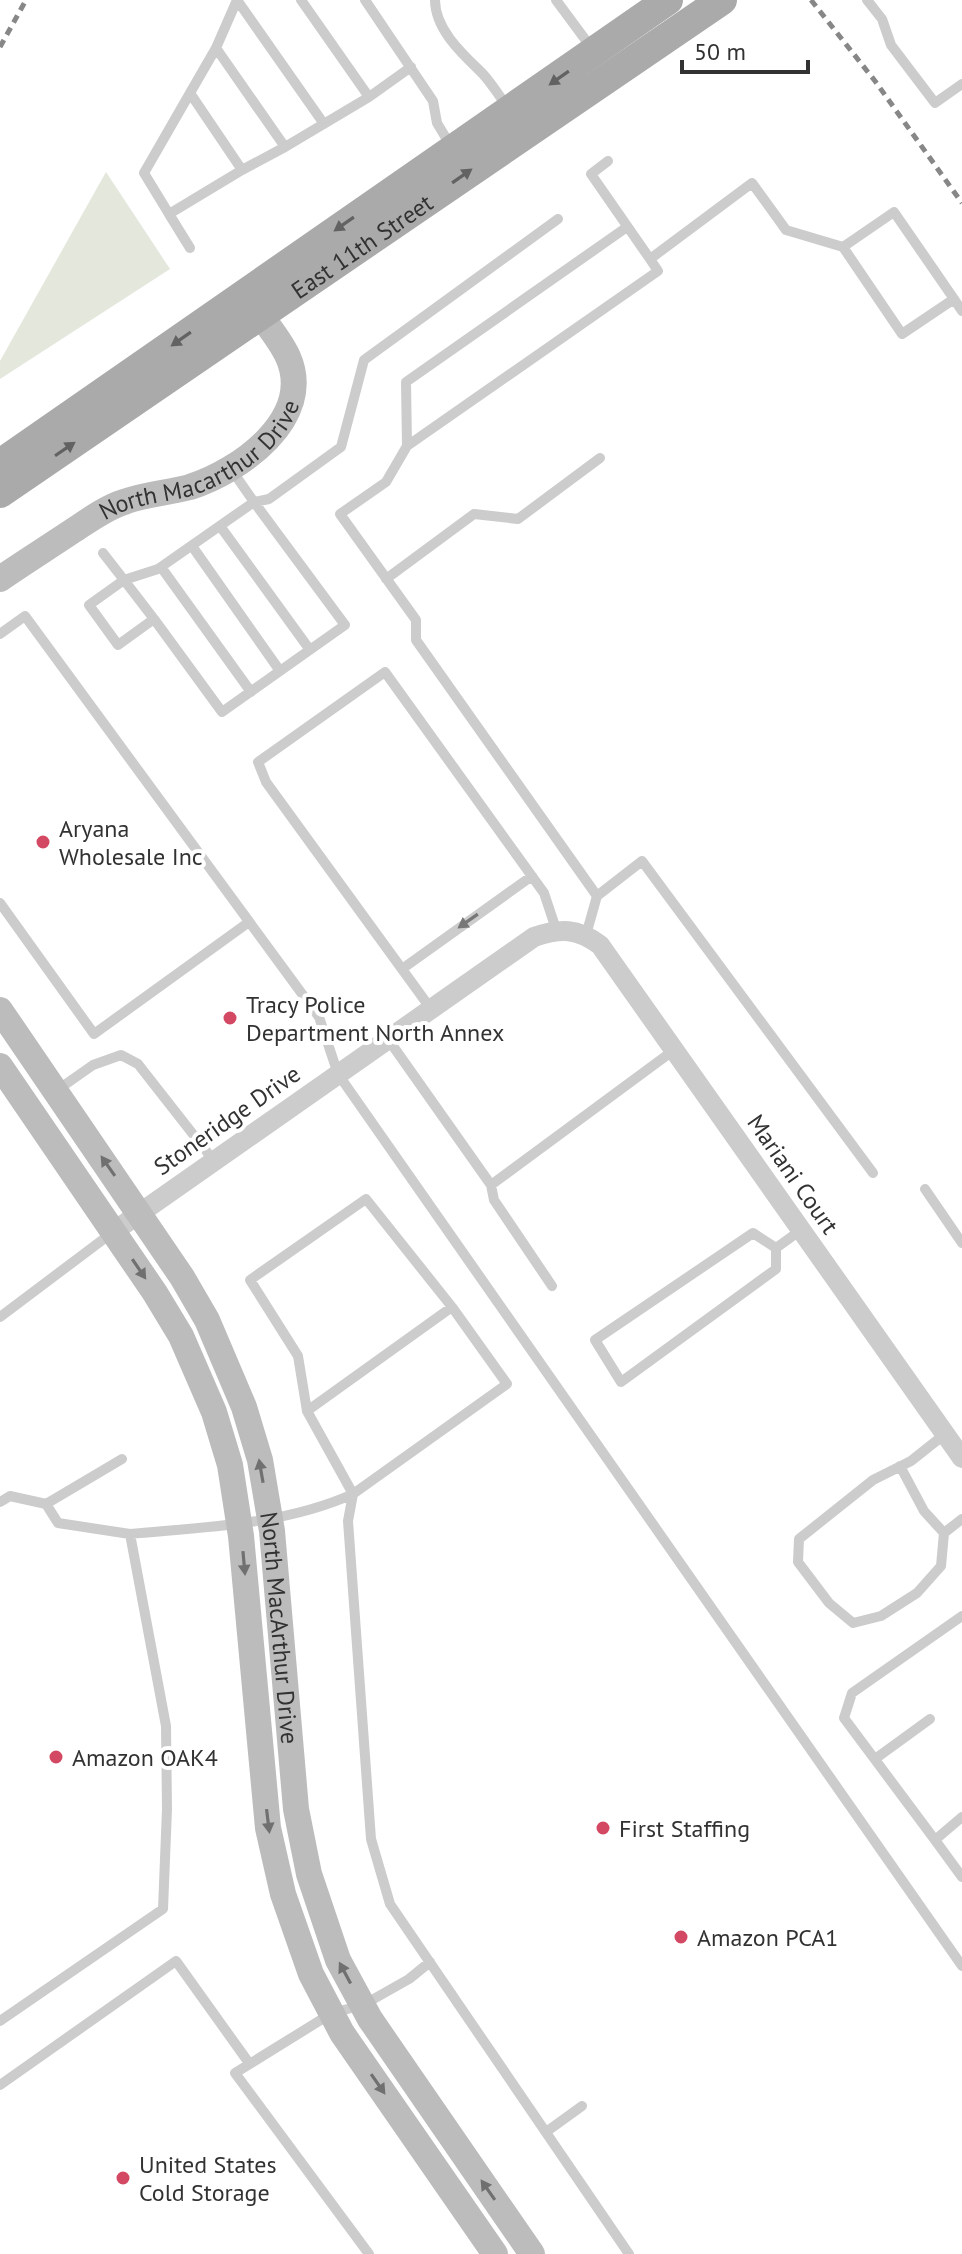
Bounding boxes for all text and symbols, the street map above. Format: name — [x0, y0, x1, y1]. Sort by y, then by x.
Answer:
scale bar — [682, 24, 808, 74]
text: 50 m — [694, 36, 746, 67]
one-way arrow — [549, 70, 570, 85]
one-way arrow — [452, 169, 473, 184]
street label: East 11th Street — [285, 187, 438, 305]
one-way arrow — [334, 216, 355, 231]
one-way arrow — [170, 331, 191, 346]
street label: North Macarthur Drive — [94, 395, 306, 526]
one-way arrow — [54, 442, 75, 457]
place label: Aryana Wholesale Inc — [59, 813, 203, 872]
marker: Aryana Wholesale Inc — [34, 833, 52, 851]
one-way arrow — [458, 913, 478, 929]
place label: Tracy Police Department North Annex — [246, 989, 504, 1048]
marker: Tracy Police Department North Annex — [221, 1009, 239, 1027]
street label: Stoneridge Drive — [148, 1058, 306, 1182]
street label: Mariani Court — [740, 1108, 846, 1240]
one-way arrow — [101, 1156, 116, 1177]
one-way arrow — [131, 1258, 145, 1280]
one-way arrow — [255, 1458, 267, 1483]
street label: North MacArthur Drive — [254, 1509, 306, 1745]
one-way arrow — [237, 1550, 250, 1575]
place label: Amazon OAK4 — [72, 1742, 218, 1773]
marker: Amazon OAK4 — [47, 1748, 65, 1766]
one-way arrow — [261, 1809, 274, 1834]
place label: First Staffing — [619, 1813, 750, 1844]
marker: First Staffing — [594, 1819, 612, 1837]
place label: Amazon PCA1 — [697, 1922, 838, 1953]
marker: Amazon PCA1 — [672, 1928, 690, 1946]
one-way arrow — [339, 1962, 353, 1984]
one-way arrow — [370, 2073, 385, 2095]
place label: United States Cold Storage — [139, 2149, 277, 2208]
marker: United States Cold Storage — [114, 2169, 132, 2187]
one-way arrow — [481, 2179, 496, 2200]

